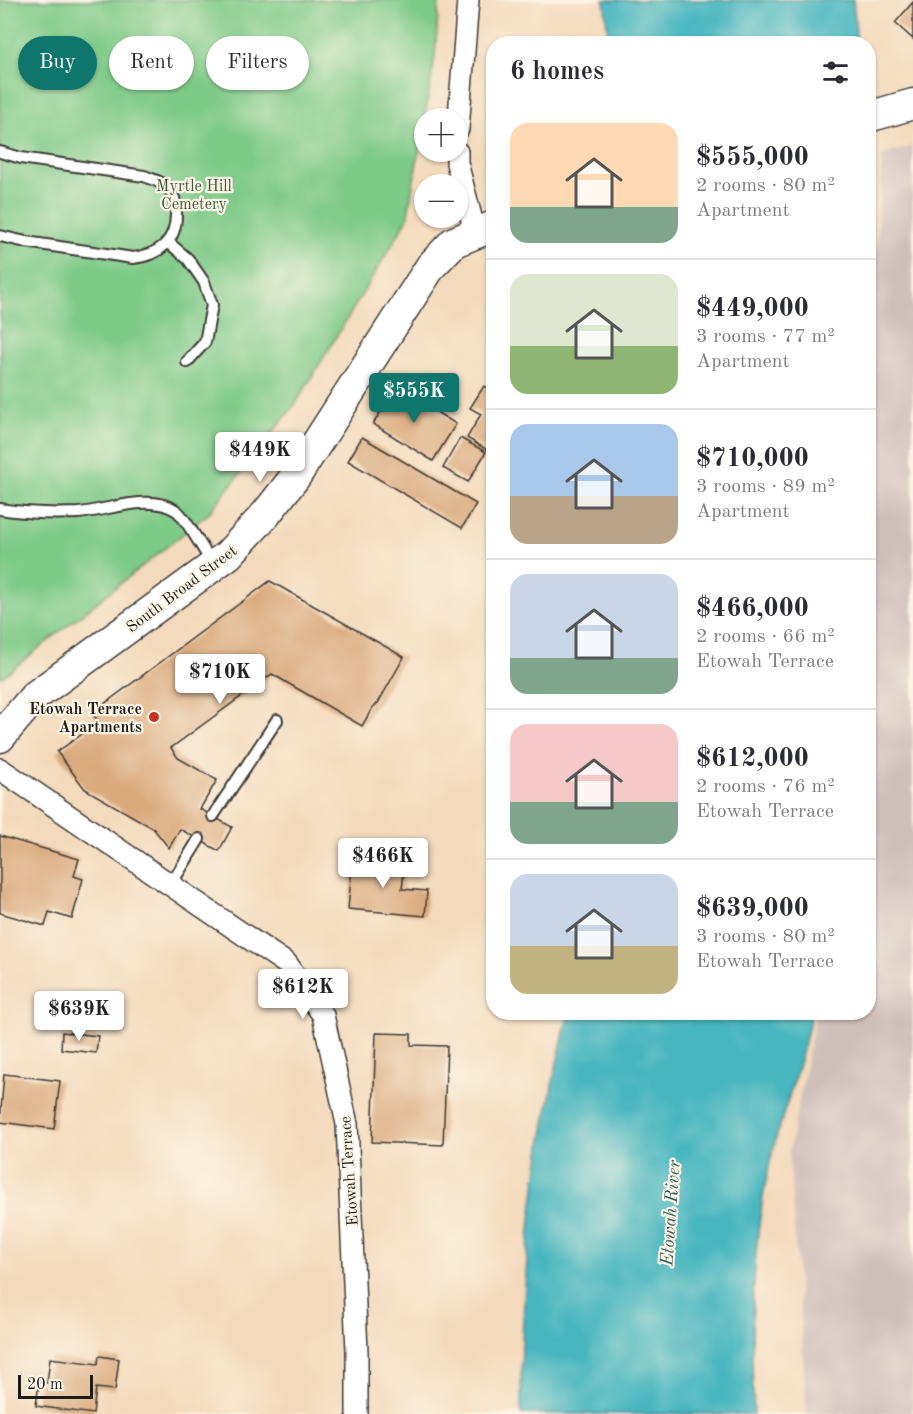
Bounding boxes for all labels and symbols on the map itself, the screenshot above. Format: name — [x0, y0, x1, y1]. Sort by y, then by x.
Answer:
park label: Myrtle Hill Cemetery — [156, 179, 232, 213]
pin: $555K — [372, 373, 456, 424]
pin: $449K — [218, 432, 302, 483]
street label: South Broad Street — [124, 543, 241, 636]
pin: $710K — [178, 654, 262, 705]
place label: Etowah Terrace Apartments — [29, 702, 142, 736]
marker: Etowah Terrace Apartments — [147, 710, 161, 724]
pin: $466K — [341, 838, 425, 889]
pin: $612K — [261, 969, 345, 1020]
pin: $639K — [37, 991, 121, 1042]
street label: Etowah Terrace — [338, 1115, 362, 1226]
water label: Etowah River — [658, 1158, 684, 1268]
scale bar — [18, 1372, 93, 1400]

